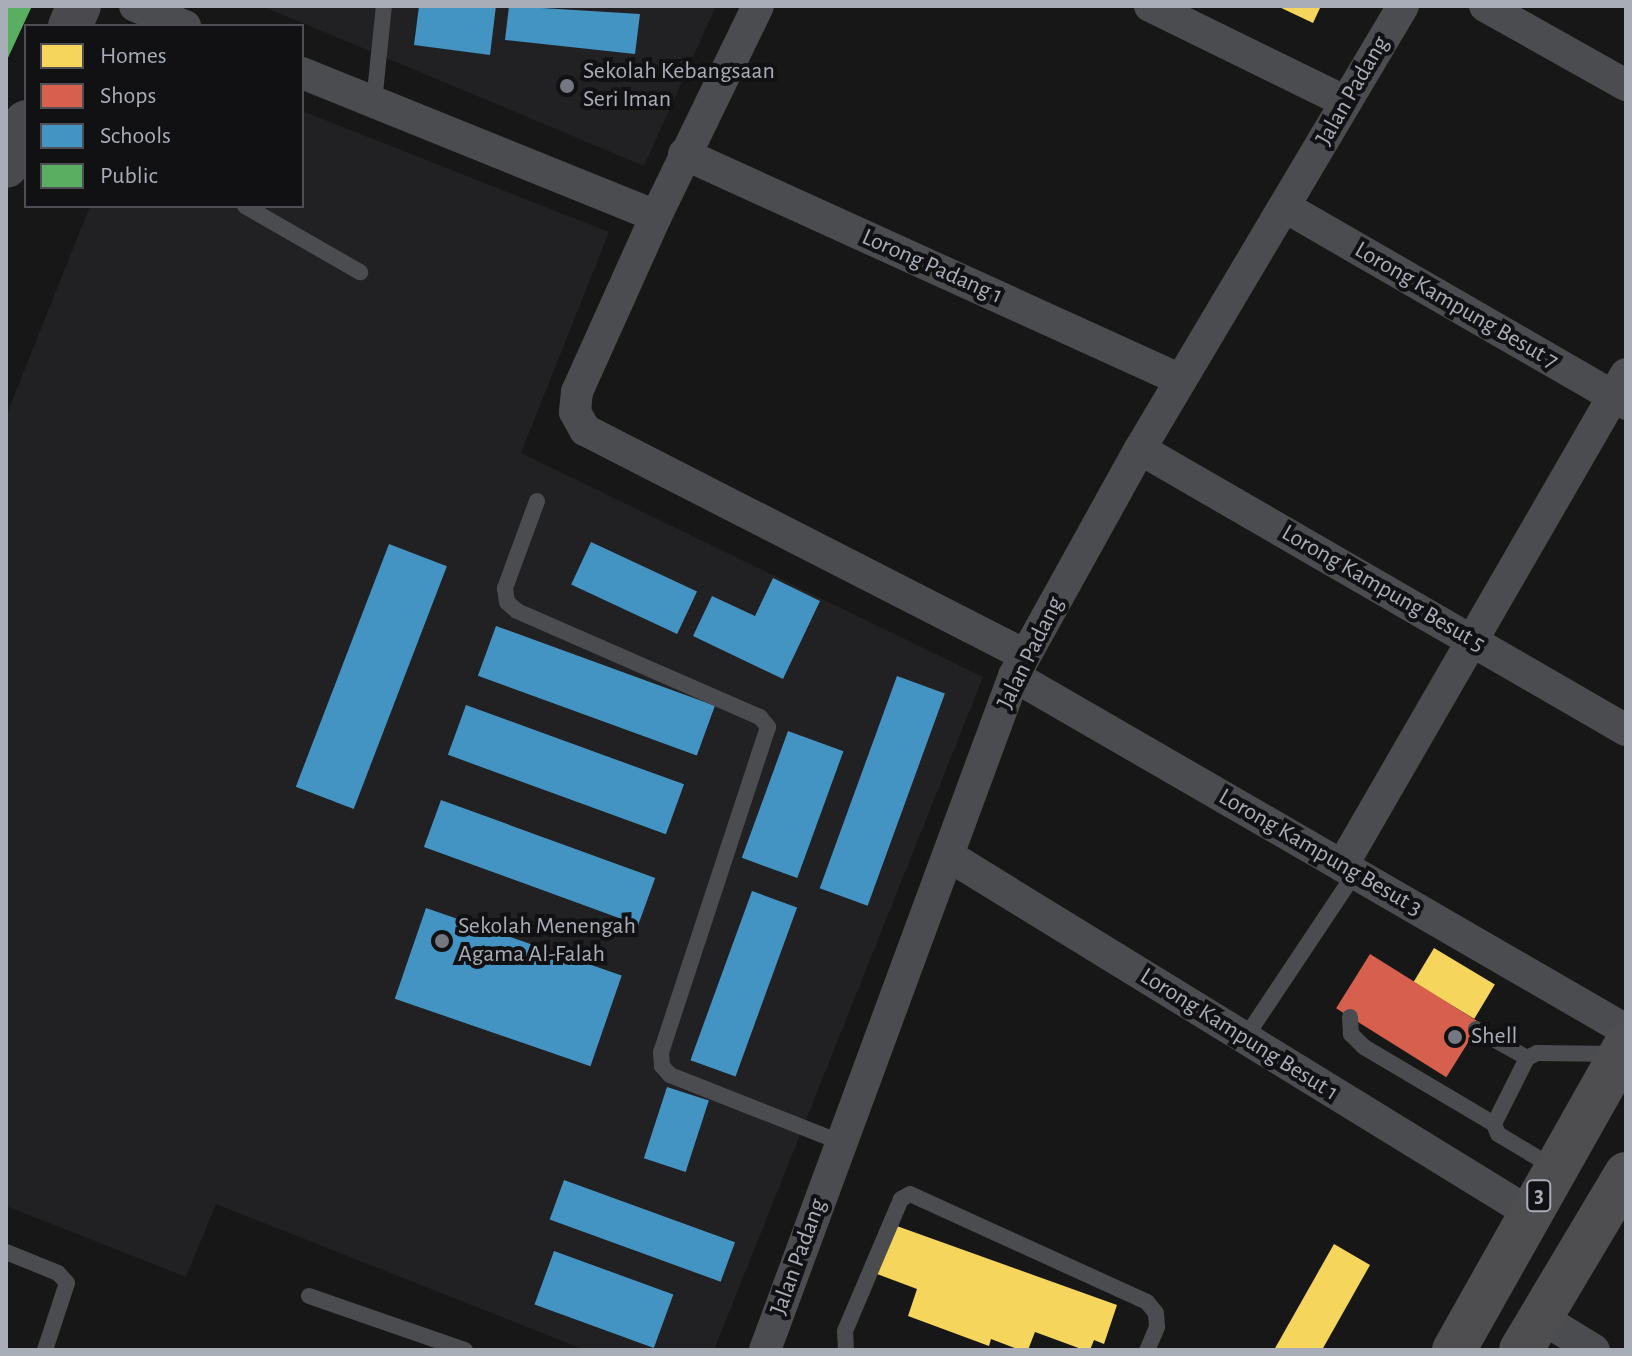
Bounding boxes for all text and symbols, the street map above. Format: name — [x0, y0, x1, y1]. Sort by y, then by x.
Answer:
legend — [24, 24, 304, 208]
street label: Jalan Padang — [1310, 31, 1396, 151]
text: Homes — [100, 44, 167, 68]
place label: Sekolah Kebangsaan Seri Iman — [583, 58, 775, 114]
marker: Sekolah Kebangsaan Seri Iman — [558, 77, 576, 95]
text: Shops — [100, 84, 156, 108]
text: Schools — [100, 124, 171, 148]
text: Public — [100, 164, 158, 188]
street label: Lorong Padang 1 — [857, 223, 1007, 311]
street label: Lorong Kampung Besut 7 — [1349, 236, 1563, 376]
street label: Lorong Kampung Besut 5 — [1276, 519, 1490, 659]
street label: Jalan Padang — [991, 592, 1071, 714]
street label: Lorong Kampung Besut 3 — [1213, 783, 1427, 923]
place label: Sekolah Menengah Agama Al-Falah — [458, 913, 636, 969]
marker: Sekolah Menengah Agama Al-Falah — [433, 932, 451, 950]
street label: Lorong Kampung Besut 1 — [1135, 962, 1343, 1108]
place label: Shell — [1471, 1023, 1517, 1051]
marker: Shell — [1446, 1028, 1464, 1046]
road number: 3 — [1525, 1178, 1553, 1214]
street label: Jalan Padang — [765, 1195, 833, 1319]

